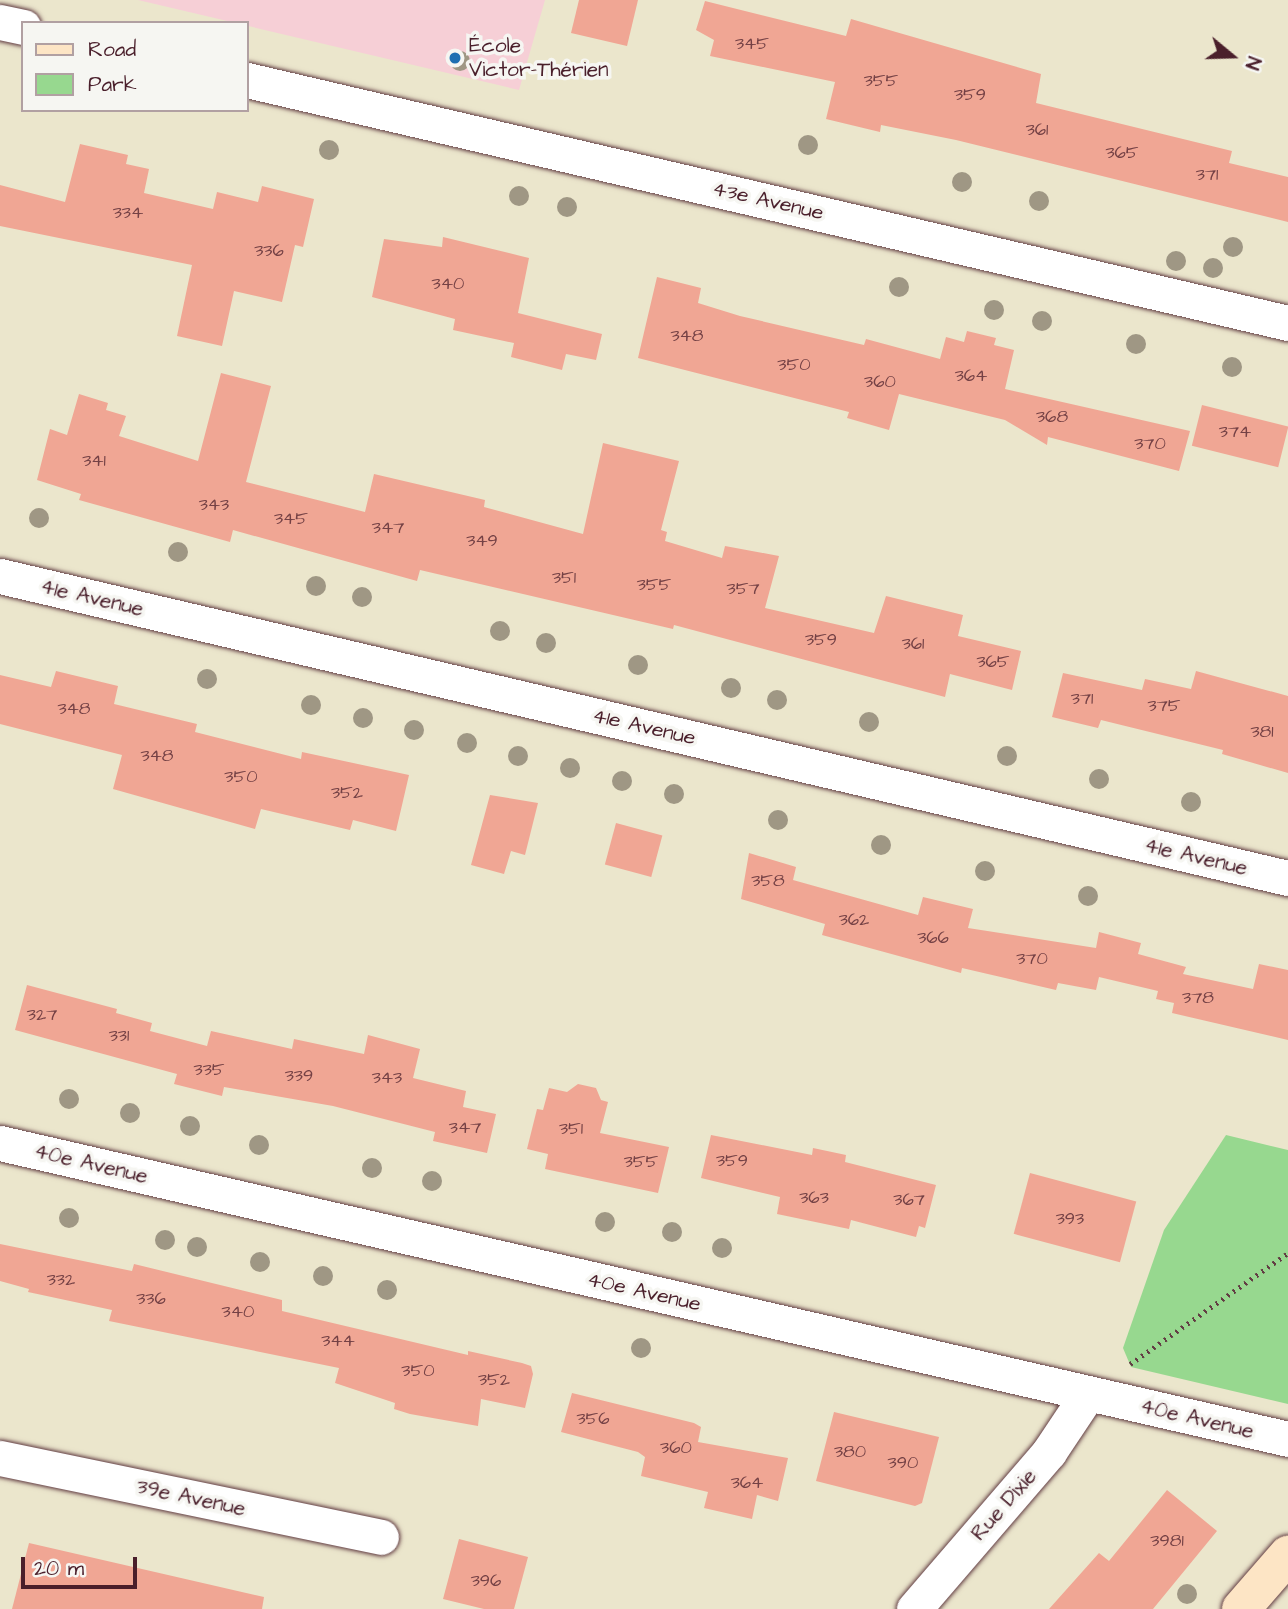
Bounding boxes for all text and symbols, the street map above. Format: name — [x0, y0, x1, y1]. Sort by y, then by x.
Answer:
legend — [21, 21, 248, 112]
north arrow — [1197, 21, 1267, 91]
place label: École Victor-Thérien — [469, 33, 609, 83]
house number: 345 — [735, 33, 769, 55]
text: Road — [88, 35, 136, 64]
marker: École Victor-Thérien — [447, 50, 463, 66]
text: N — [1238, 53, 1267, 73]
text: Park — [88, 70, 137, 99]
house number: 355 — [864, 70, 898, 92]
house number: 359 — [954, 84, 986, 106]
house number: 361 — [1026, 119, 1048, 141]
house number: 365 — [1105, 142, 1139, 164]
house number: 371 — [1196, 164, 1218, 186]
street label: 43e Avenue — [710, 176, 826, 226]
house number: 334 — [113, 202, 143, 224]
house number: 336 — [254, 240, 284, 262]
house number: 340 — [432, 273, 464, 295]
house number: 348 — [670, 325, 704, 347]
house number: 350 — [777, 354, 811, 376]
house number: 364 — [955, 365, 987, 387]
house number: 360 — [864, 371, 896, 393]
house number: 368 — [1036, 406, 1068, 428]
house number: 374 — [1219, 421, 1251, 443]
house number: 370 — [1134, 433, 1166, 455]
house number: 341 — [82, 450, 106, 472]
house number: 343 — [199, 494, 229, 516]
house number: 345 — [274, 508, 308, 530]
house number: 347 — [372, 517, 404, 539]
house number: 349 — [466, 530, 498, 552]
house number: 351 — [552, 567, 576, 589]
street label: 41e Avenue — [38, 574, 146, 622]
house number: 355 — [637, 574, 671, 596]
house number: 357 — [727, 578, 759, 600]
house number: 359 — [805, 629, 837, 651]
house number: 361 — [902, 633, 924, 655]
house number: 365 — [976, 651, 1010, 673]
house number: 371 — [1071, 688, 1093, 710]
house number: 375 — [1148, 695, 1180, 717]
house number: 348 — [57, 698, 91, 720]
street label: 41e Avenue — [590, 703, 698, 751]
house number: 381 — [1250, 721, 1274, 743]
house number: 348 — [140, 745, 174, 767]
house number: 350 — [224, 766, 258, 788]
house number: 352 — [331, 782, 363, 804]
street label: 41e Avenue — [1142, 833, 1250, 881]
house number: 358 — [751, 870, 785, 892]
house number: 362 — [839, 909, 869, 931]
house number: 366 — [917, 927, 949, 949]
house number: 370 — [1016, 948, 1048, 970]
house number: 378 — [1182, 987, 1214, 1009]
house number: 327 — [27, 1004, 57, 1026]
house number: 331 — [109, 1025, 129, 1047]
house number: 335 — [193, 1059, 225, 1081]
house number: 339 — [285, 1065, 313, 1087]
house number: 343 — [372, 1067, 402, 1089]
house number: 347 — [449, 1117, 481, 1139]
house number: 351 — [559, 1118, 583, 1140]
street label: 40e Avenue — [32, 1139, 150, 1189]
house number: 359 — [716, 1150, 748, 1172]
house number: 355 — [624, 1151, 658, 1173]
house number: 363 — [799, 1187, 829, 1209]
house number: 367 — [893, 1189, 925, 1211]
house number: 393 — [1056, 1208, 1084, 1230]
street label: 40e Avenue — [585, 1267, 703, 1317]
house number: 332 — [47, 1269, 75, 1291]
house number: 336 — [136, 1288, 166, 1310]
house number: 340 — [222, 1301, 254, 1323]
house number: 344 — [321, 1330, 355, 1352]
house number: 350 — [401, 1360, 435, 1382]
house number: 352 — [478, 1369, 510, 1391]
street label: 40e Avenue — [1138, 1394, 1256, 1444]
house number: 356 — [576, 1408, 610, 1430]
house number: 360 — [660, 1437, 692, 1459]
house number: 380 — [834, 1441, 866, 1463]
house number: 390 — [888, 1452, 918, 1474]
street label: Rue Dixie — [966, 1464, 1042, 1546]
house number: 364 — [731, 1472, 763, 1494]
street label: 39e Avenue — [134, 1474, 248, 1522]
house number: 3981 — [1150, 1530, 1184, 1552]
scale bar — [24, 1542, 140, 1586]
text: 20 m — [34, 1554, 84, 1583]
house number: 396 — [471, 1570, 501, 1592]

